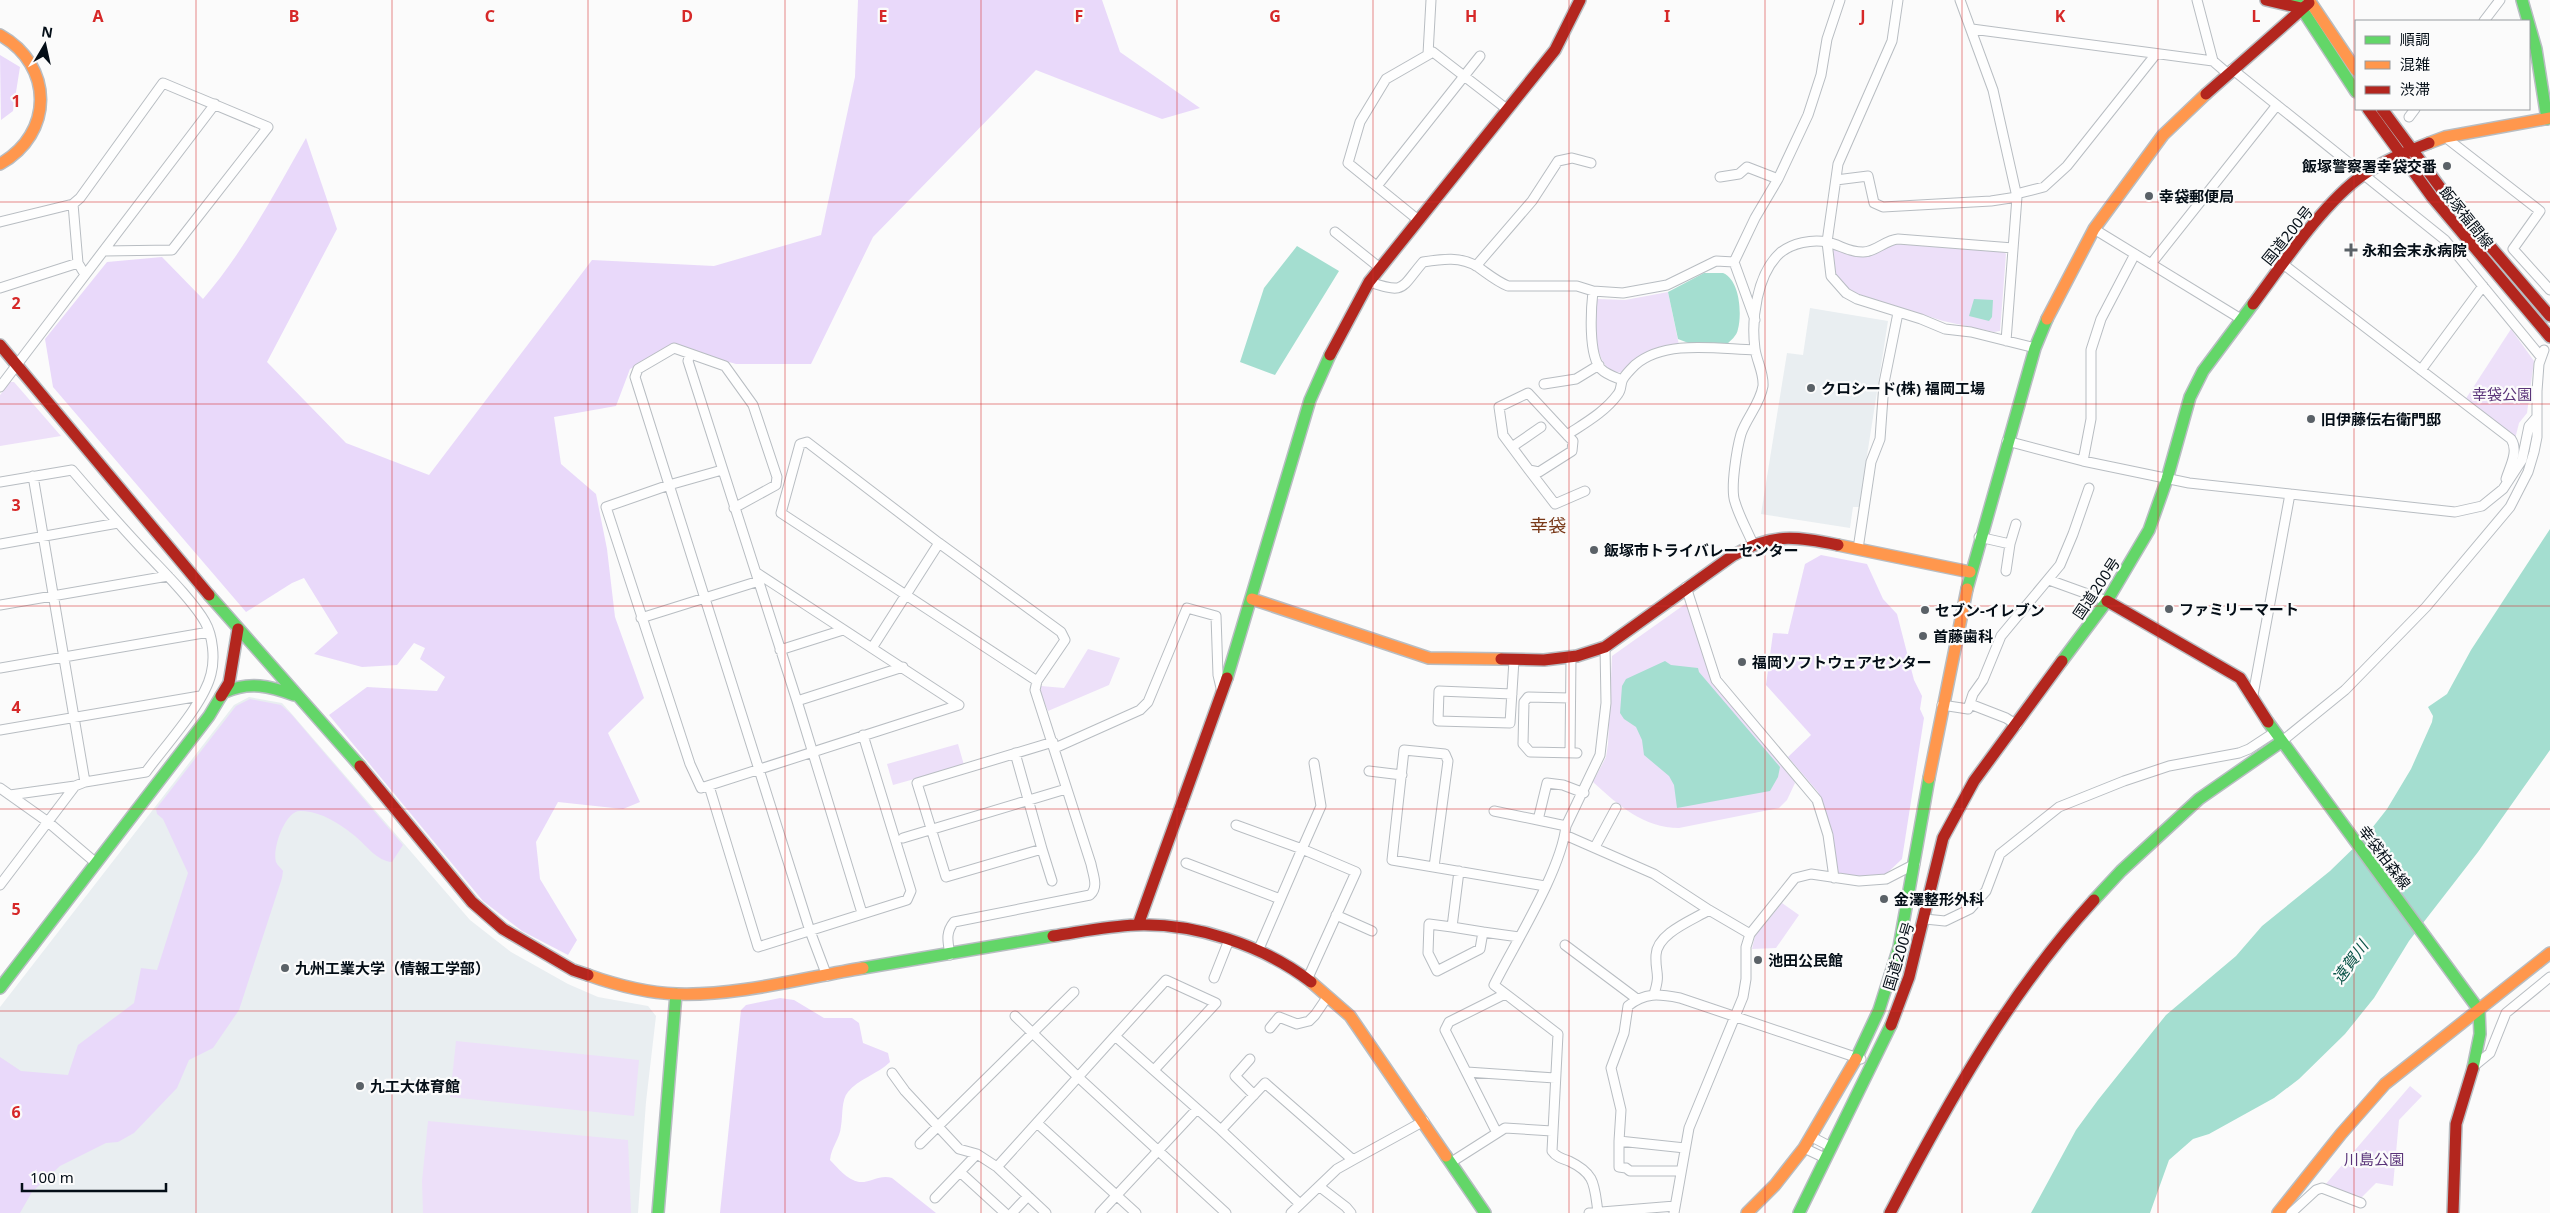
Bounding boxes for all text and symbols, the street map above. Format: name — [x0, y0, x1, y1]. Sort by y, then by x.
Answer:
text: A — [92, 5, 104, 27]
text: B — [289, 5, 299, 27]
text: C — [485, 5, 495, 27]
text: D — [681, 5, 693, 27]
text: E — [879, 5, 888, 27]
text: F — [1075, 5, 1083, 27]
text: G — [1269, 5, 1281, 27]
text: H — [1465, 5, 1477, 27]
text: I — [1664, 5, 1670, 27]
text: J — [1858, 5, 1866, 27]
text: K — [2055, 5, 2066, 27]
text: L — [2252, 5, 2261, 27]
north arrow — [20, 20, 70, 70]
legend — [2355, 20, 2530, 110]
text: N — [40, 21, 54, 42]
text: 順調 — [2400, 29, 2430, 49]
text: 混雑 — [2400, 54, 2430, 74]
text: 渋滞 — [2400, 79, 2430, 99]
text: 1 — [11, 90, 21, 112]
place label: 飯塚警察署幸袋交番 — [2302, 156, 2437, 176]
marker: 飯塚警察署幸袋交番 — [2441, 160, 2453, 172]
street label: 飯塚福間線 — [2436, 182, 2498, 252]
place label: 幸袋郵便局 — [2159, 186, 2234, 206]
marker: 幸袋郵便局 — [2143, 190, 2155, 202]
street label: 国道200号 — [2257, 201, 2317, 269]
place label: 永和会末永病院 — [2362, 240, 2467, 260]
marker: 永和会末永病院 — [2344, 243, 2358, 257]
text: 2 — [11, 292, 21, 314]
place label: クロシード(株) 福岡工場 — [1821, 378, 1985, 398]
marker: クロシード(株) 福岡工場 — [1805, 382, 1817, 394]
park label: 幸袋公園 — [2472, 384, 2532, 404]
place label: 旧伊藤伝右衛門邸 — [2321, 409, 2441, 429]
marker: 旧伊藤伝右衛門邸 — [2305, 413, 2317, 425]
text: 3 — [11, 494, 21, 516]
district label: 幸袋 — [1530, 513, 1566, 537]
place label: 飯塚市トライバレーセンター — [1604, 540, 1799, 560]
marker: 飯塚市トライバレーセンター — [1588, 544, 1600, 556]
street label: 国道200号 — [2068, 553, 2124, 623]
place label: ファミリーマート — [2179, 599, 2299, 619]
place label: セブン-イレブン — [1935, 600, 2045, 620]
marker: ファミリーマート — [2163, 603, 2175, 615]
marker: セブン-イレブン — [1919, 604, 1931, 616]
place label: 首藤歯科 — [1933, 626, 1993, 646]
marker: 首藤歯科 — [1917, 630, 1929, 642]
place label: 福岡ソフトウェアセンター — [1751, 652, 1932, 672]
marker: 福岡ソフトウェアセンター — [1736, 656, 1748, 668]
text: 4 — [11, 696, 21, 718]
street label: 幸袋柏森線 — [2354, 821, 2416, 893]
place label: 金澤整形外科 — [1894, 889, 1984, 909]
marker: 金澤整形外科 — [1878, 893, 1890, 905]
text: 5 — [11, 898, 21, 920]
street label: 国道200号 — [1878, 919, 1918, 993]
water label: 遠賀川 — [2327, 935, 2374, 988]
place label: 池田公民館 — [1768, 950, 1843, 970]
marker: 池田公民館 — [1752, 954, 1764, 966]
place label: 九州工業大学（情報工学部） — [295, 958, 490, 978]
marker: 九州工業大学（情報工学部） — [279, 962, 291, 974]
place label: 九工大体育館 — [370, 1076, 460, 1096]
marker: 九工大体育館 — [354, 1080, 366, 1092]
text: 6 — [11, 1101, 21, 1123]
park label: 川島公園 — [2344, 1149, 2404, 1169]
scale bar — [22, 1160, 166, 1192]
text: 100 m — [30, 1167, 74, 1187]

